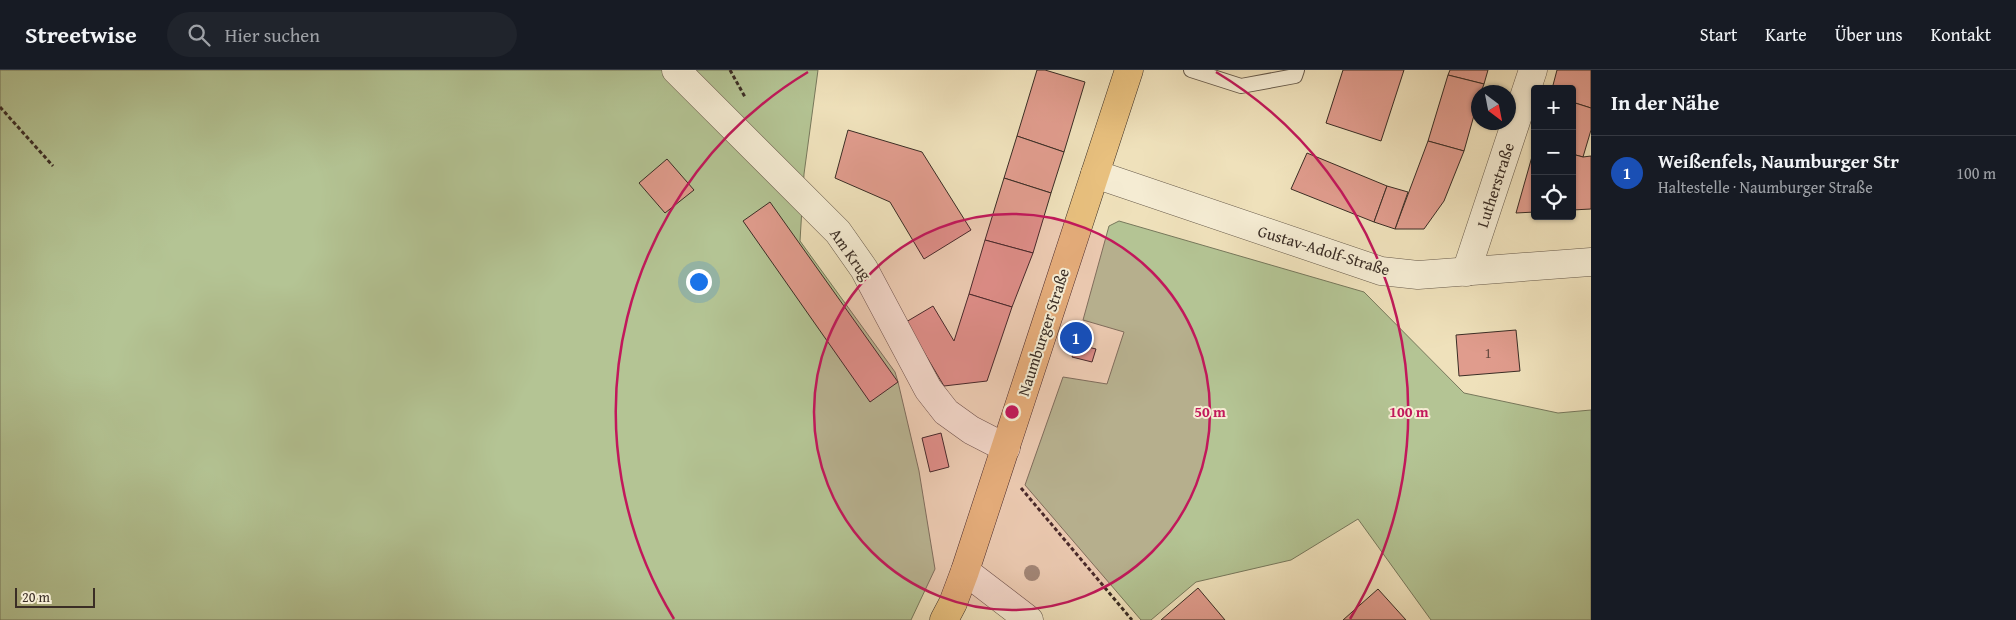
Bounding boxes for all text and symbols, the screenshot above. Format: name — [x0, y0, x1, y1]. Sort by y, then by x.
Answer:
search box — [167, 12, 517, 57]
text: Streetwise — [25, 17, 137, 52]
icon: search — [185, 21, 213, 49]
text: Hier suchen — [225, 21, 320, 49]
text: Start — [1700, 21, 1737, 48]
text: Karte — [1765, 21, 1807, 48]
text: Über uns — [1835, 21, 1903, 48]
text: Kontakt — [1931, 21, 1991, 48]
north arrow — [1471, 85, 1516, 130]
map controls — [1531, 85, 1576, 220]
button: + — [1531, 85, 1576, 130]
text: In der Nähe — [1611, 87, 1719, 118]
button: − — [1531, 130, 1576, 175]
street label: Lutherstraße — [1470, 139, 1520, 231]
text: Weißenfels, Naumburger Str — [1658, 147, 1899, 175]
text: 1 — [1623, 161, 1631, 185]
text: 100 m — [1956, 161, 1996, 185]
button: locate — [1531, 175, 1576, 220]
text: Haltestelle · Naumburger Straße — [1658, 175, 1873, 199]
street label: Gustav-Adolf-Straße — [1255, 219, 1393, 281]
street label: Am Krug — [824, 223, 878, 285]
street label: Naumburger Straße — [1011, 265, 1075, 399]
your location — [686, 269, 712, 295]
pin: 1 — [1060, 319, 1092, 357]
house number: 1 — [1485, 343, 1491, 363]
text: 50 m — [1194, 401, 1226, 422]
text: 100 m — [1389, 401, 1429, 422]
centre of rings — [1003, 403, 1021, 421]
scale bar — [15, 585, 95, 608]
text: 20 m — [22, 587, 50, 607]

